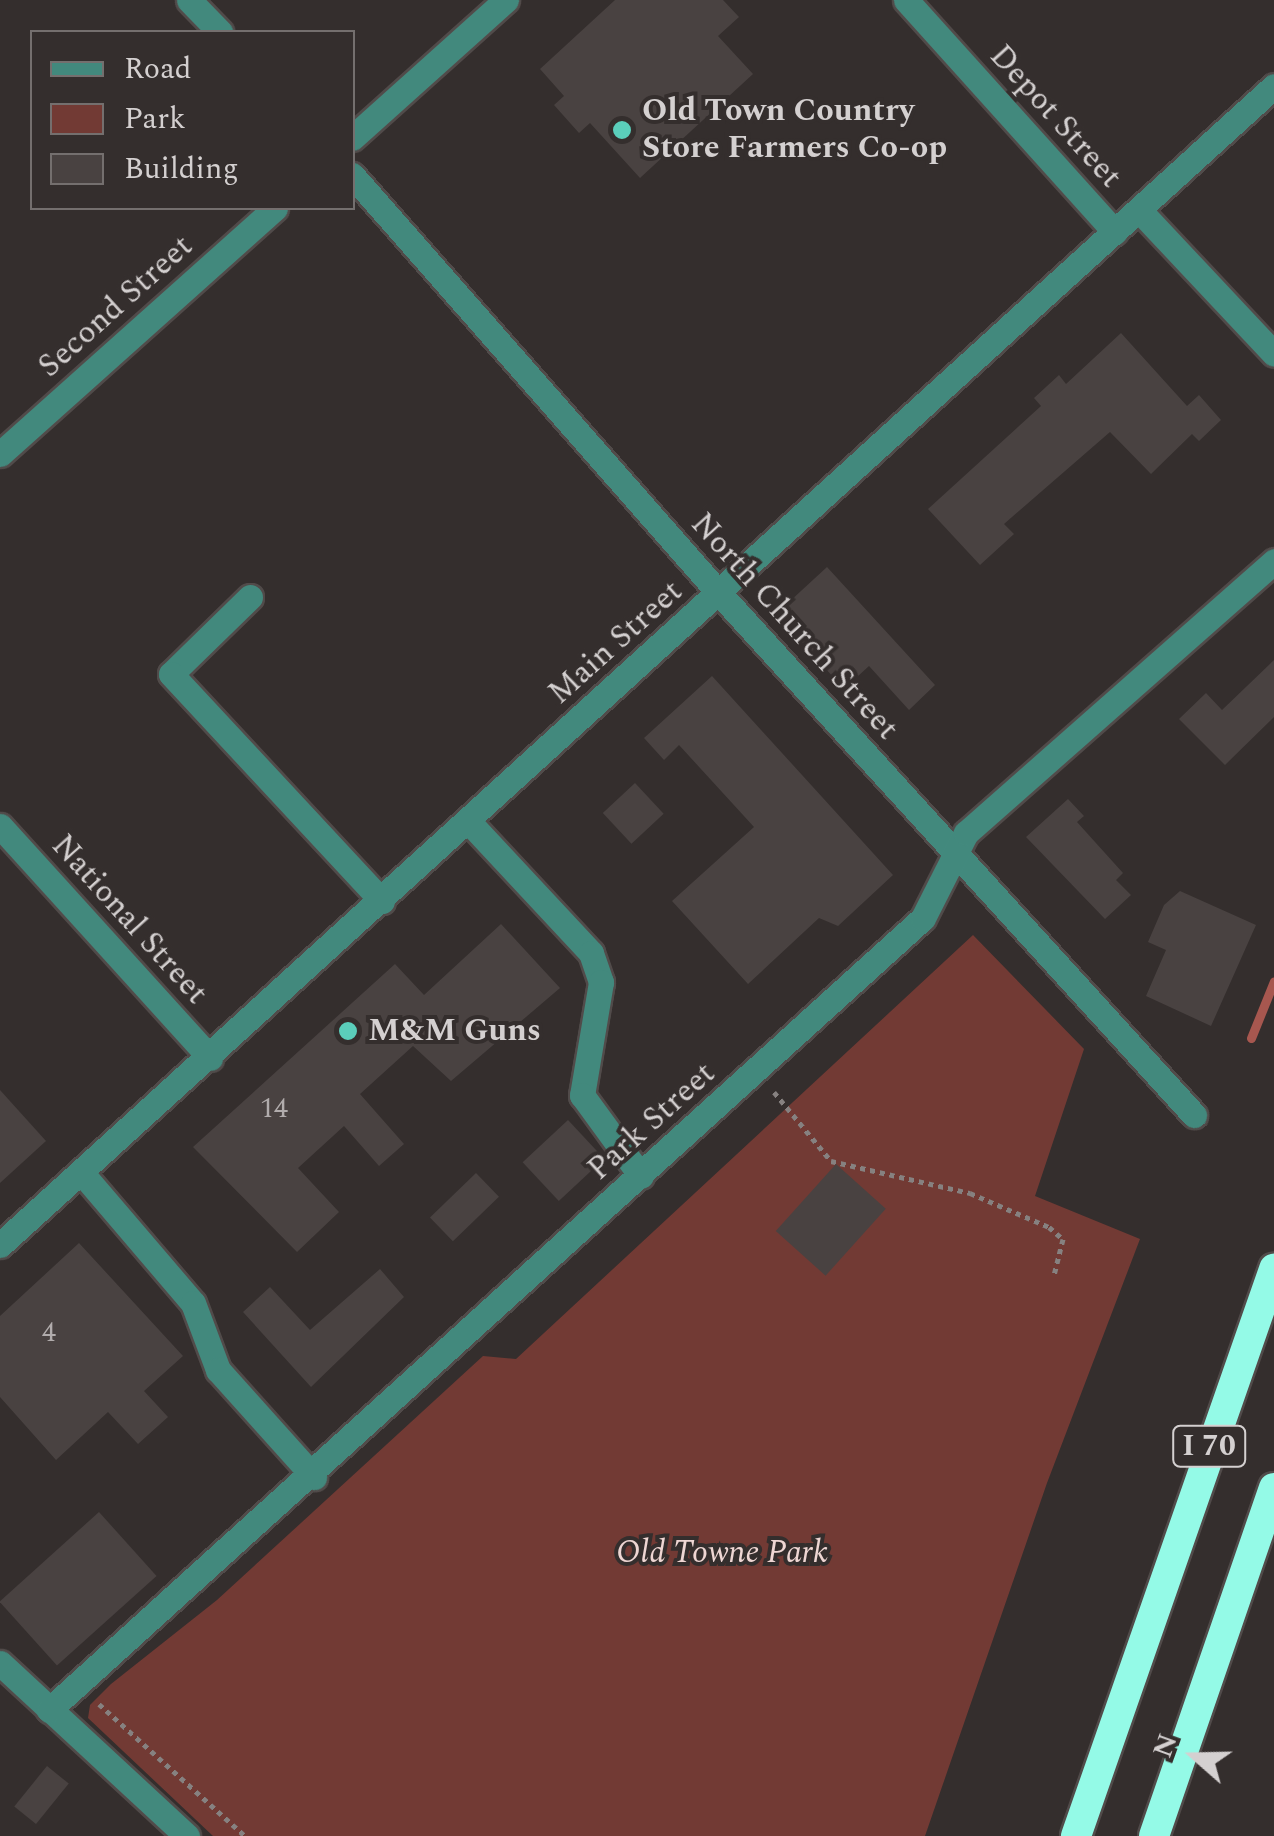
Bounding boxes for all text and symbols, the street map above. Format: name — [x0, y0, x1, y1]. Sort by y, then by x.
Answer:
legend — [30, 30, 355, 210]
street label: Depot Street — [981, 38, 1129, 196]
text: Road — [124, 46, 192, 92]
place label: Old Town Country Store Farmers Co-op — [642, 93, 947, 168]
text: Park — [124, 96, 186, 142]
marker: Old Town Country Store Farmers Co-op — [611, 119, 633, 141]
text: Building — [124, 146, 239, 192]
street label: Second Street — [31, 228, 201, 386]
street label: North Church Street — [682, 506, 906, 748]
street label: Main Street — [541, 573, 691, 713]
street label: National Street — [43, 827, 215, 1013]
place label: M&M Guns — [368, 1012, 541, 1050]
marker: M&M Guns — [337, 1020, 359, 1042]
street label: Park Street — [580, 1055, 724, 1189]
house number: 14 — [260, 1092, 288, 1126]
house number: 4 — [42, 1316, 56, 1350]
road number: I 70 — [1172, 1421, 1246, 1471]
park label: Old Towne Park — [616, 1534, 828, 1572]
north arrow — [1144, 1706, 1244, 1806]
text: N — [1141, 1727, 1189, 1764]

